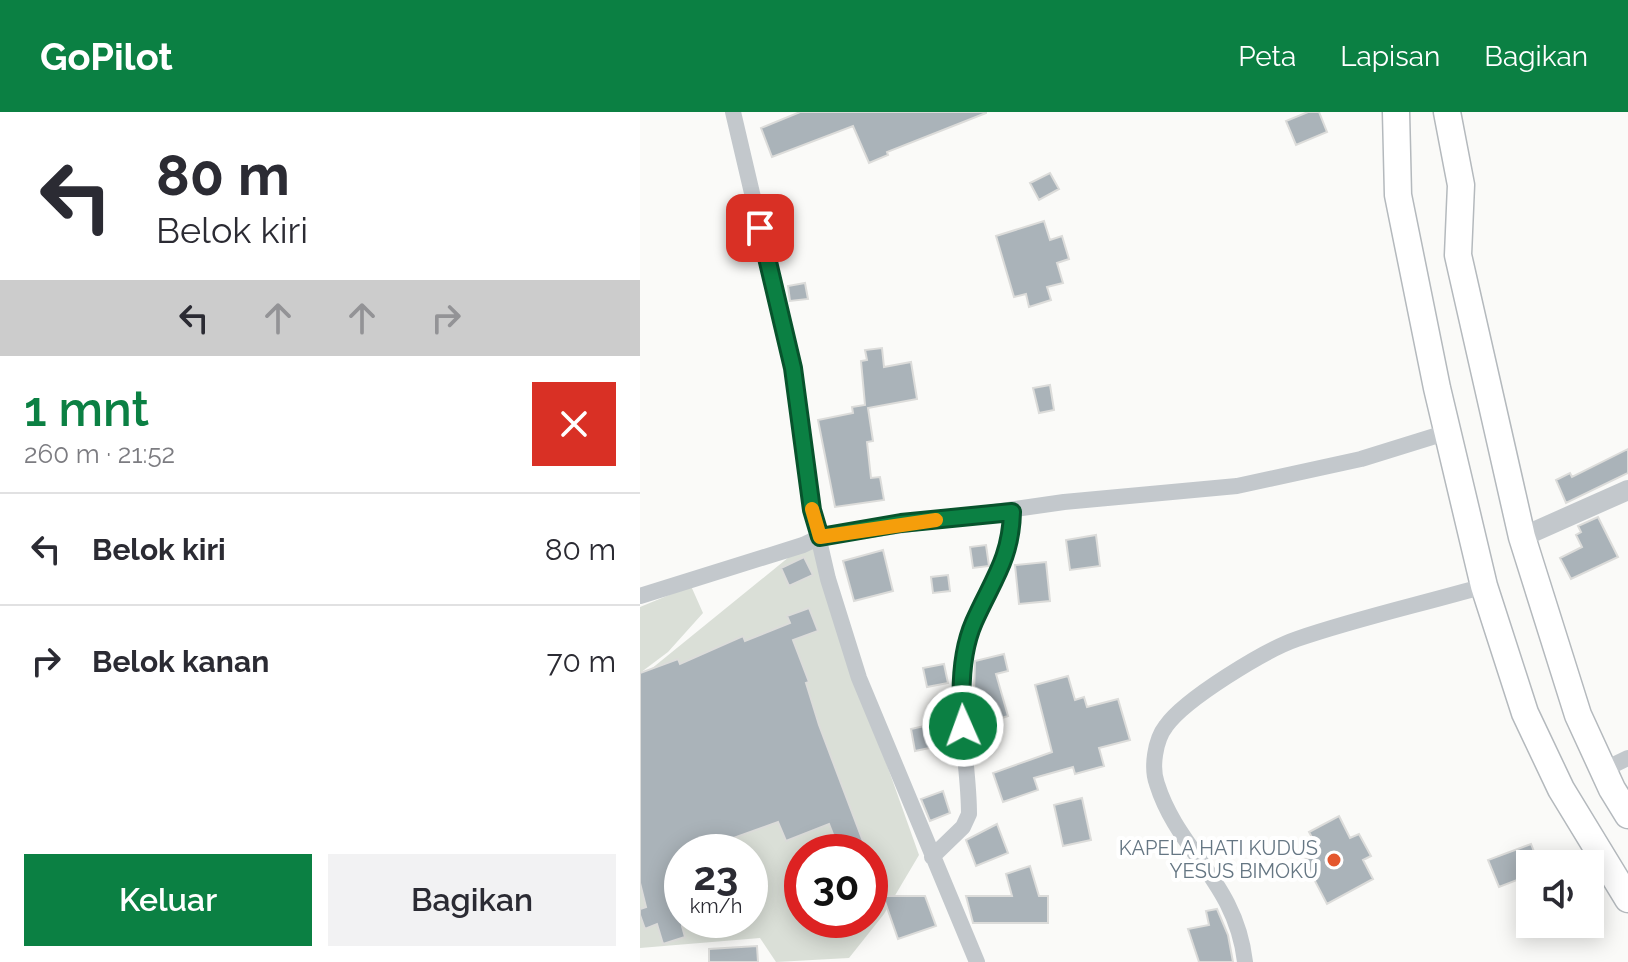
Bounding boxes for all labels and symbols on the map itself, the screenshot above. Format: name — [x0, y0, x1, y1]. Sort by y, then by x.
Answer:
pin — [726, 194, 794, 262]
position arrow — [921, 684, 1005, 768]
speed limit sign: 30 — [784, 834, 888, 938]
place label: KAPELA HATI KUDUS YESUS BIMOKU — [1119, 836, 1318, 883]
marker: KAPELA HATI KUDUS YESUS BIMOKU — [1325, 851, 1343, 869]

